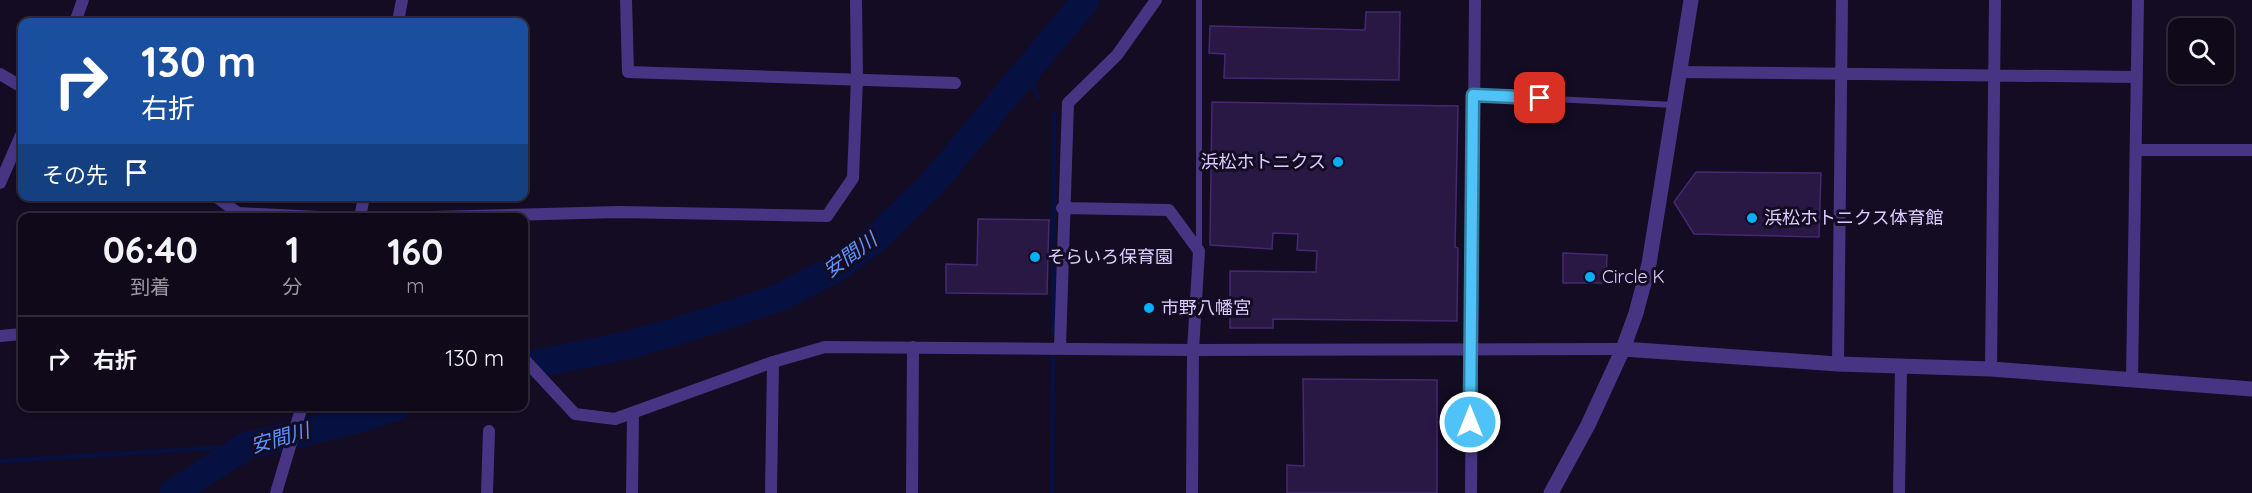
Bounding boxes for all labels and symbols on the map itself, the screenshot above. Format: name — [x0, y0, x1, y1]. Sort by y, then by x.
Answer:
pin — [1514, 72, 1565, 123]
place label: 浜松ホトニクス — [1201, 150, 1326, 173]
marker: 浜松ホトニクス — [1331, 155, 1345, 169]
place label: 浜松ホトニクス体育館 — [1764, 206, 1943, 229]
marker: 浜松ホトニクス体育館 — [1745, 211, 1759, 225]
water label: 安間川 — [818, 226, 883, 282]
place label: そらいろ保育園 — [1047, 245, 1173, 268]
marker: そらいろ保育園 — [1028, 250, 1042, 264]
place label: Circle K — [1602, 265, 1665, 288]
marker: Circle K — [1583, 270, 1597, 284]
place label: 市野八幡宮 — [1161, 296, 1251, 319]
marker: 市野八幡宮 — [1142, 301, 1156, 315]
position arrow — [1438, 390, 1502, 454]
water label: 安間川 — [248, 417, 314, 458]

